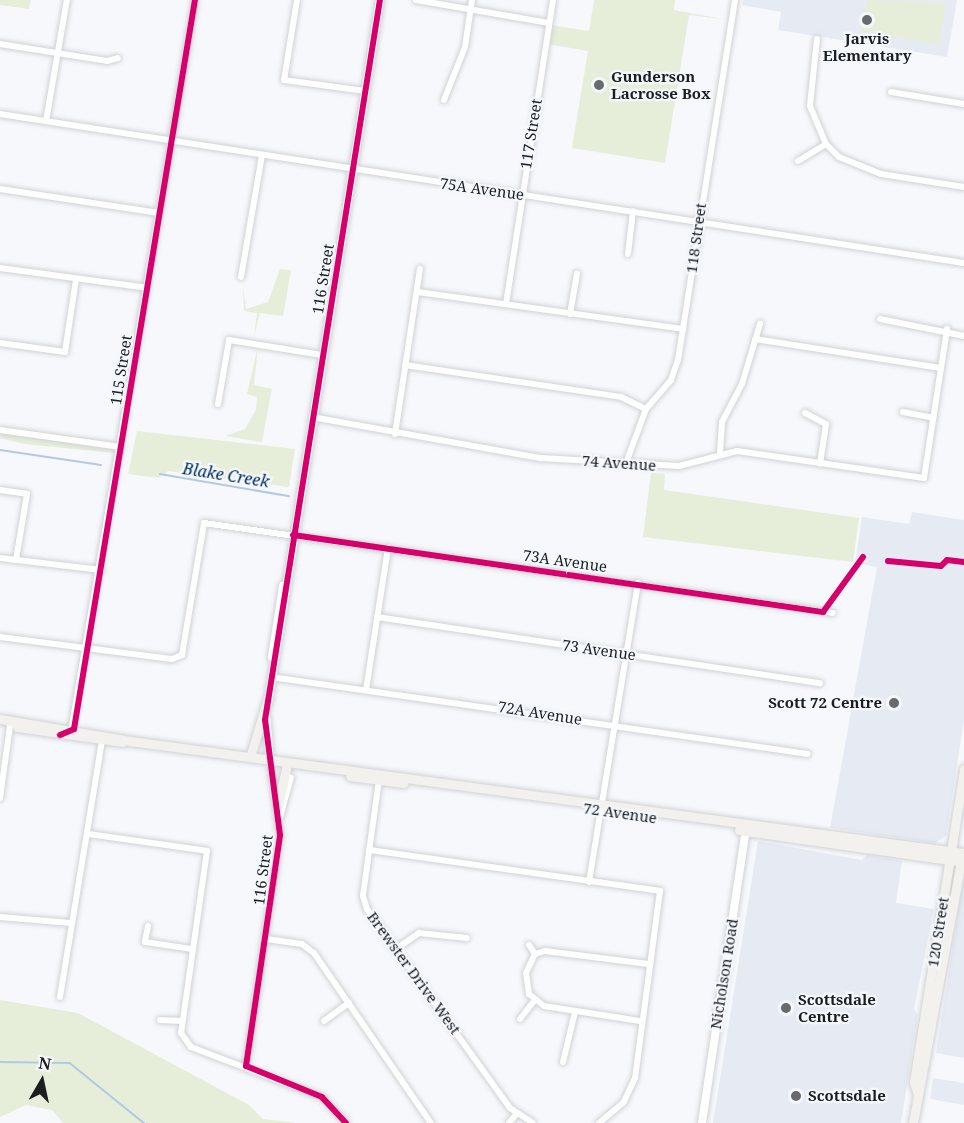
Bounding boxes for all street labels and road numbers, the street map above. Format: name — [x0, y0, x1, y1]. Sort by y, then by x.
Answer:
street label: 117 Street — [517, 98, 545, 170]
street label: 75A Avenue — [439, 174, 525, 204]
street label: 118 Street — [682, 202, 710, 274]
street label: 116 Street — [309, 243, 337, 315]
street label: 115 Street — [107, 334, 135, 406]
street label: 74 Avenue — [581, 451, 657, 475]
street label: 73A Avenue — [522, 546, 608, 576]
street label: 73 Avenue — [561, 636, 637, 664]
street label: 72A Avenue — [497, 697, 583, 729]
street label: 72 Avenue — [582, 799, 658, 827]
street label: 116 Street — [250, 834, 276, 906]
street label: 120 Street — [924, 896, 952, 968]
street label: Brewster Drive West — [363, 908, 465, 1038]
street label: Nicholson Road — [706, 917, 742, 1031]

